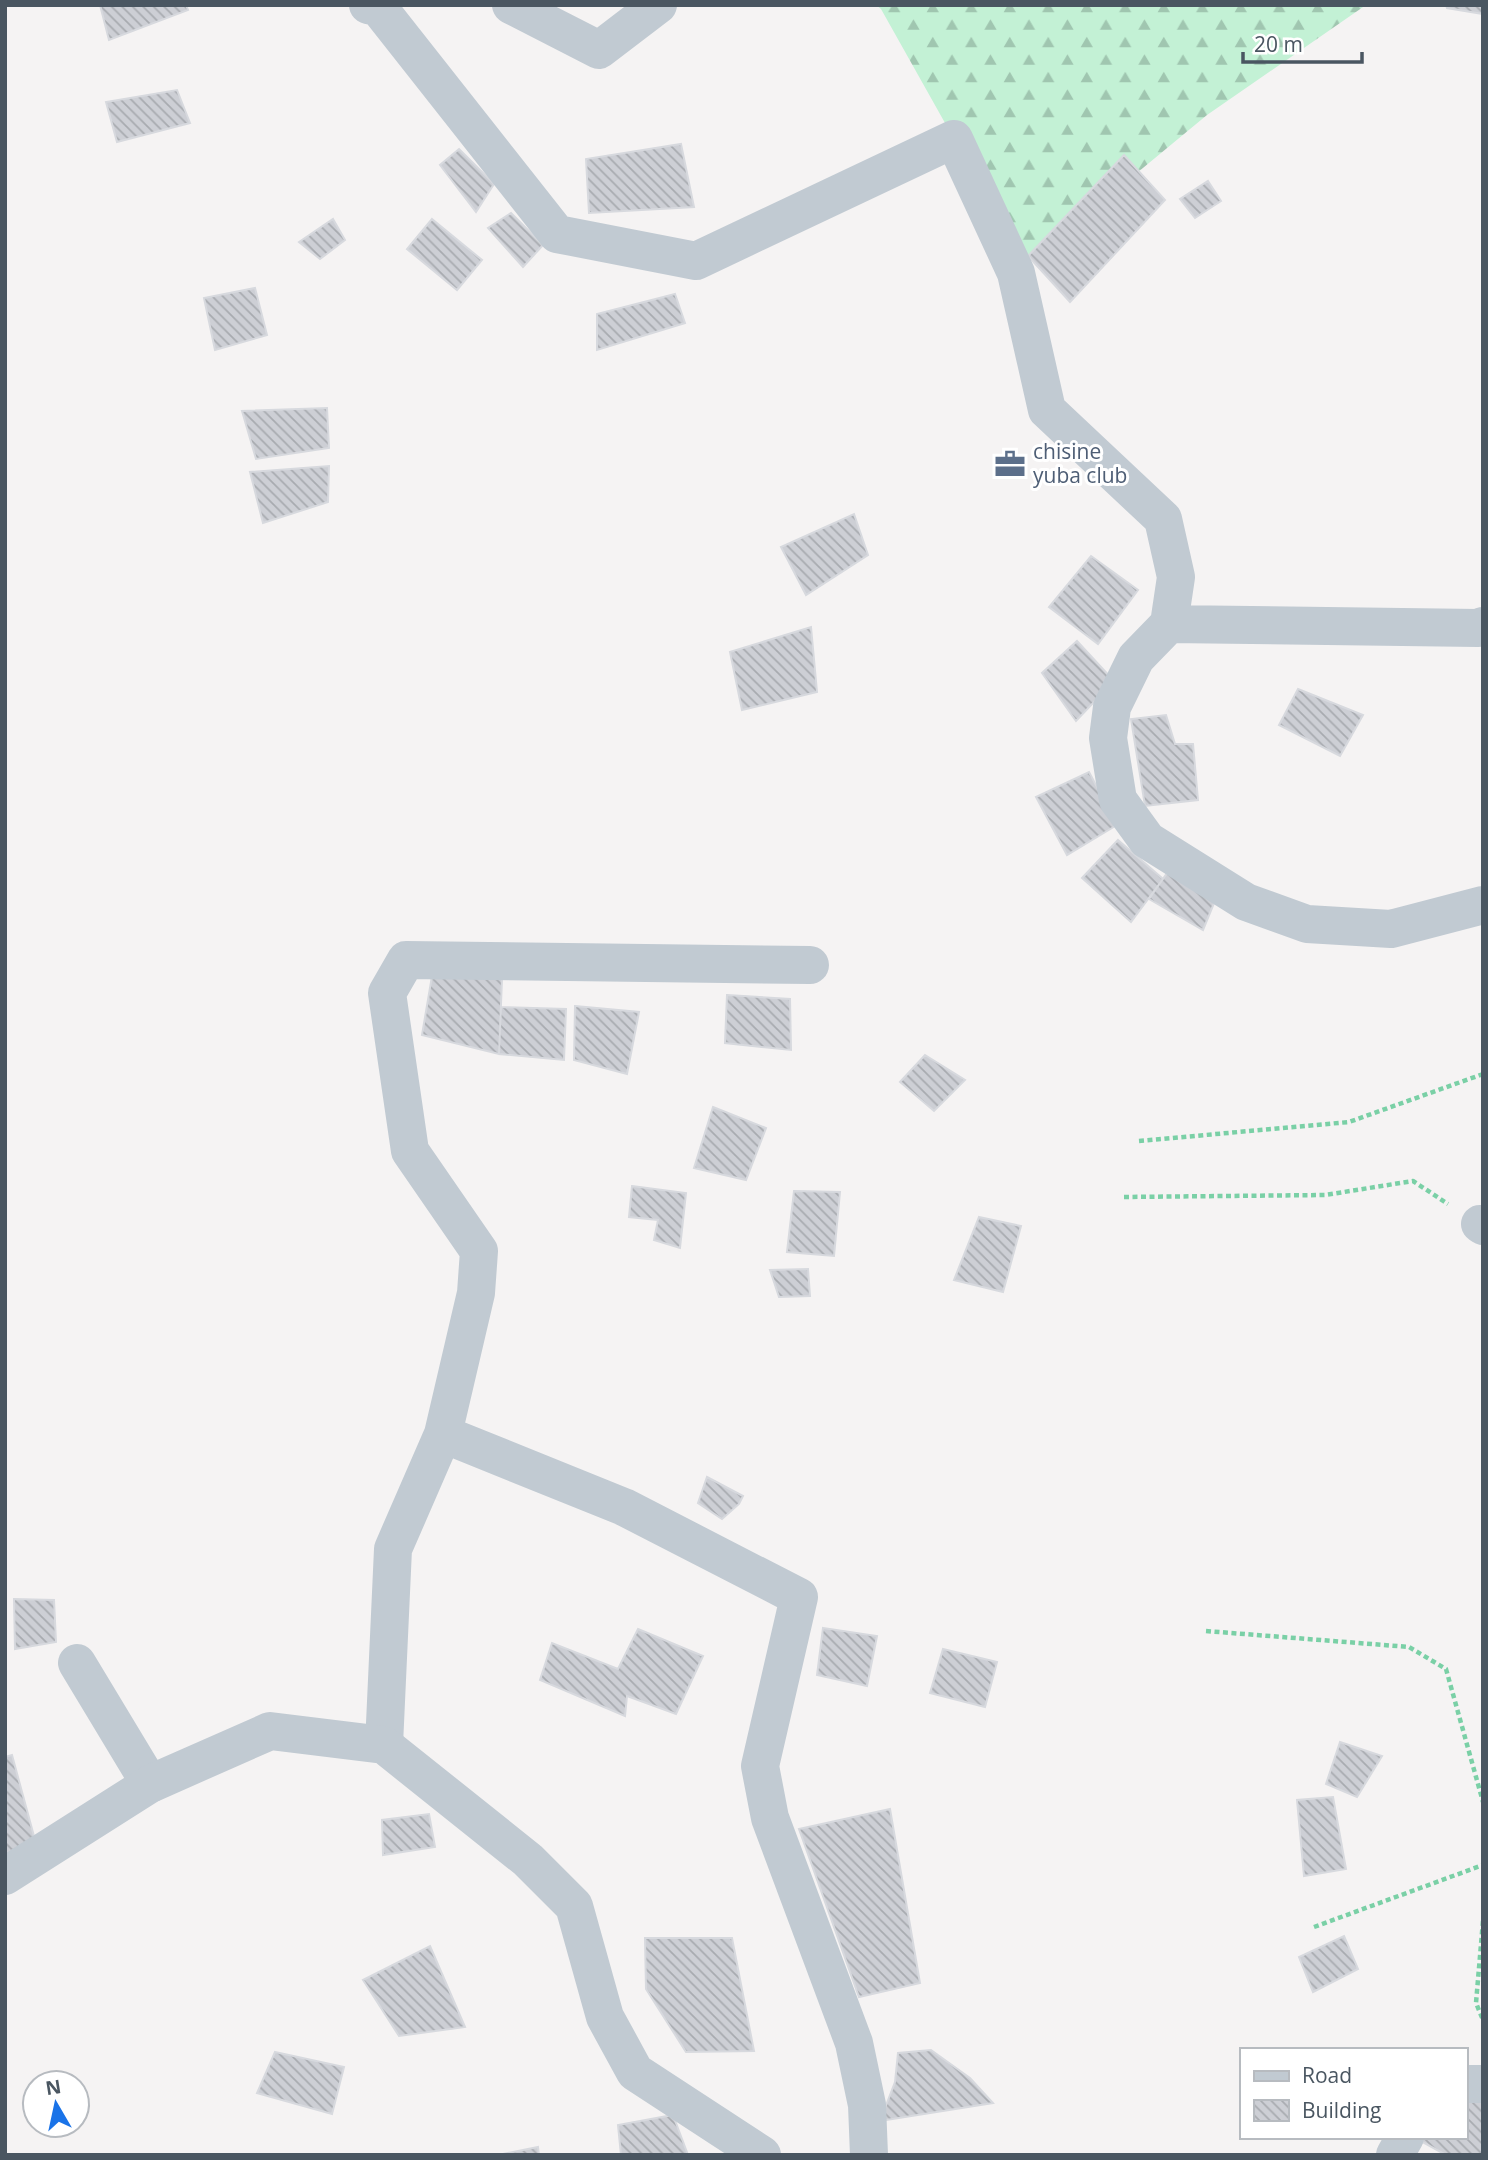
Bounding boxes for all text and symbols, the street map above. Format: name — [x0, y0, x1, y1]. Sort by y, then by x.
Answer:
scale bar — [1243, 21, 1362, 65]
text: 20 m — [1254, 30, 1303, 58]
place label: chisine yuba club — [1033, 437, 1127, 489]
office icon: chisine yuba club — [993, 447, 1027, 481]
legend — [1240, 2048, 1467, 2139]
text: Road — [1302, 2061, 1352, 2089]
north arrow — [21, 2069, 91, 2139]
text: N — [44, 2073, 63, 2101]
text: Building — [1302, 2096, 1381, 2124]

